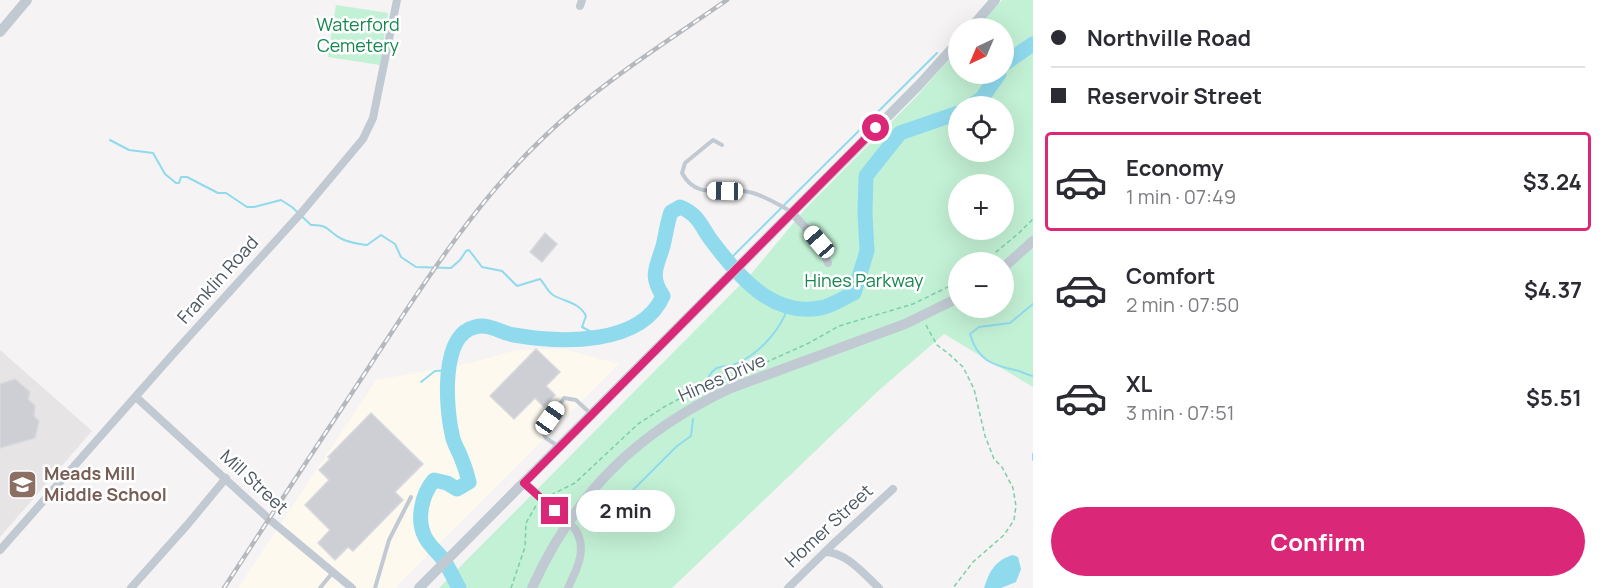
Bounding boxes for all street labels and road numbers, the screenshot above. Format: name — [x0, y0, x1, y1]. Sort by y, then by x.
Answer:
street label: Franklin Road — [171, 230, 263, 328]
street label: Hines Drive — [674, 347, 769, 407]
street label: Mill Street — [216, 444, 294, 519]
street label: Homer Street — [779, 478, 877, 572]

